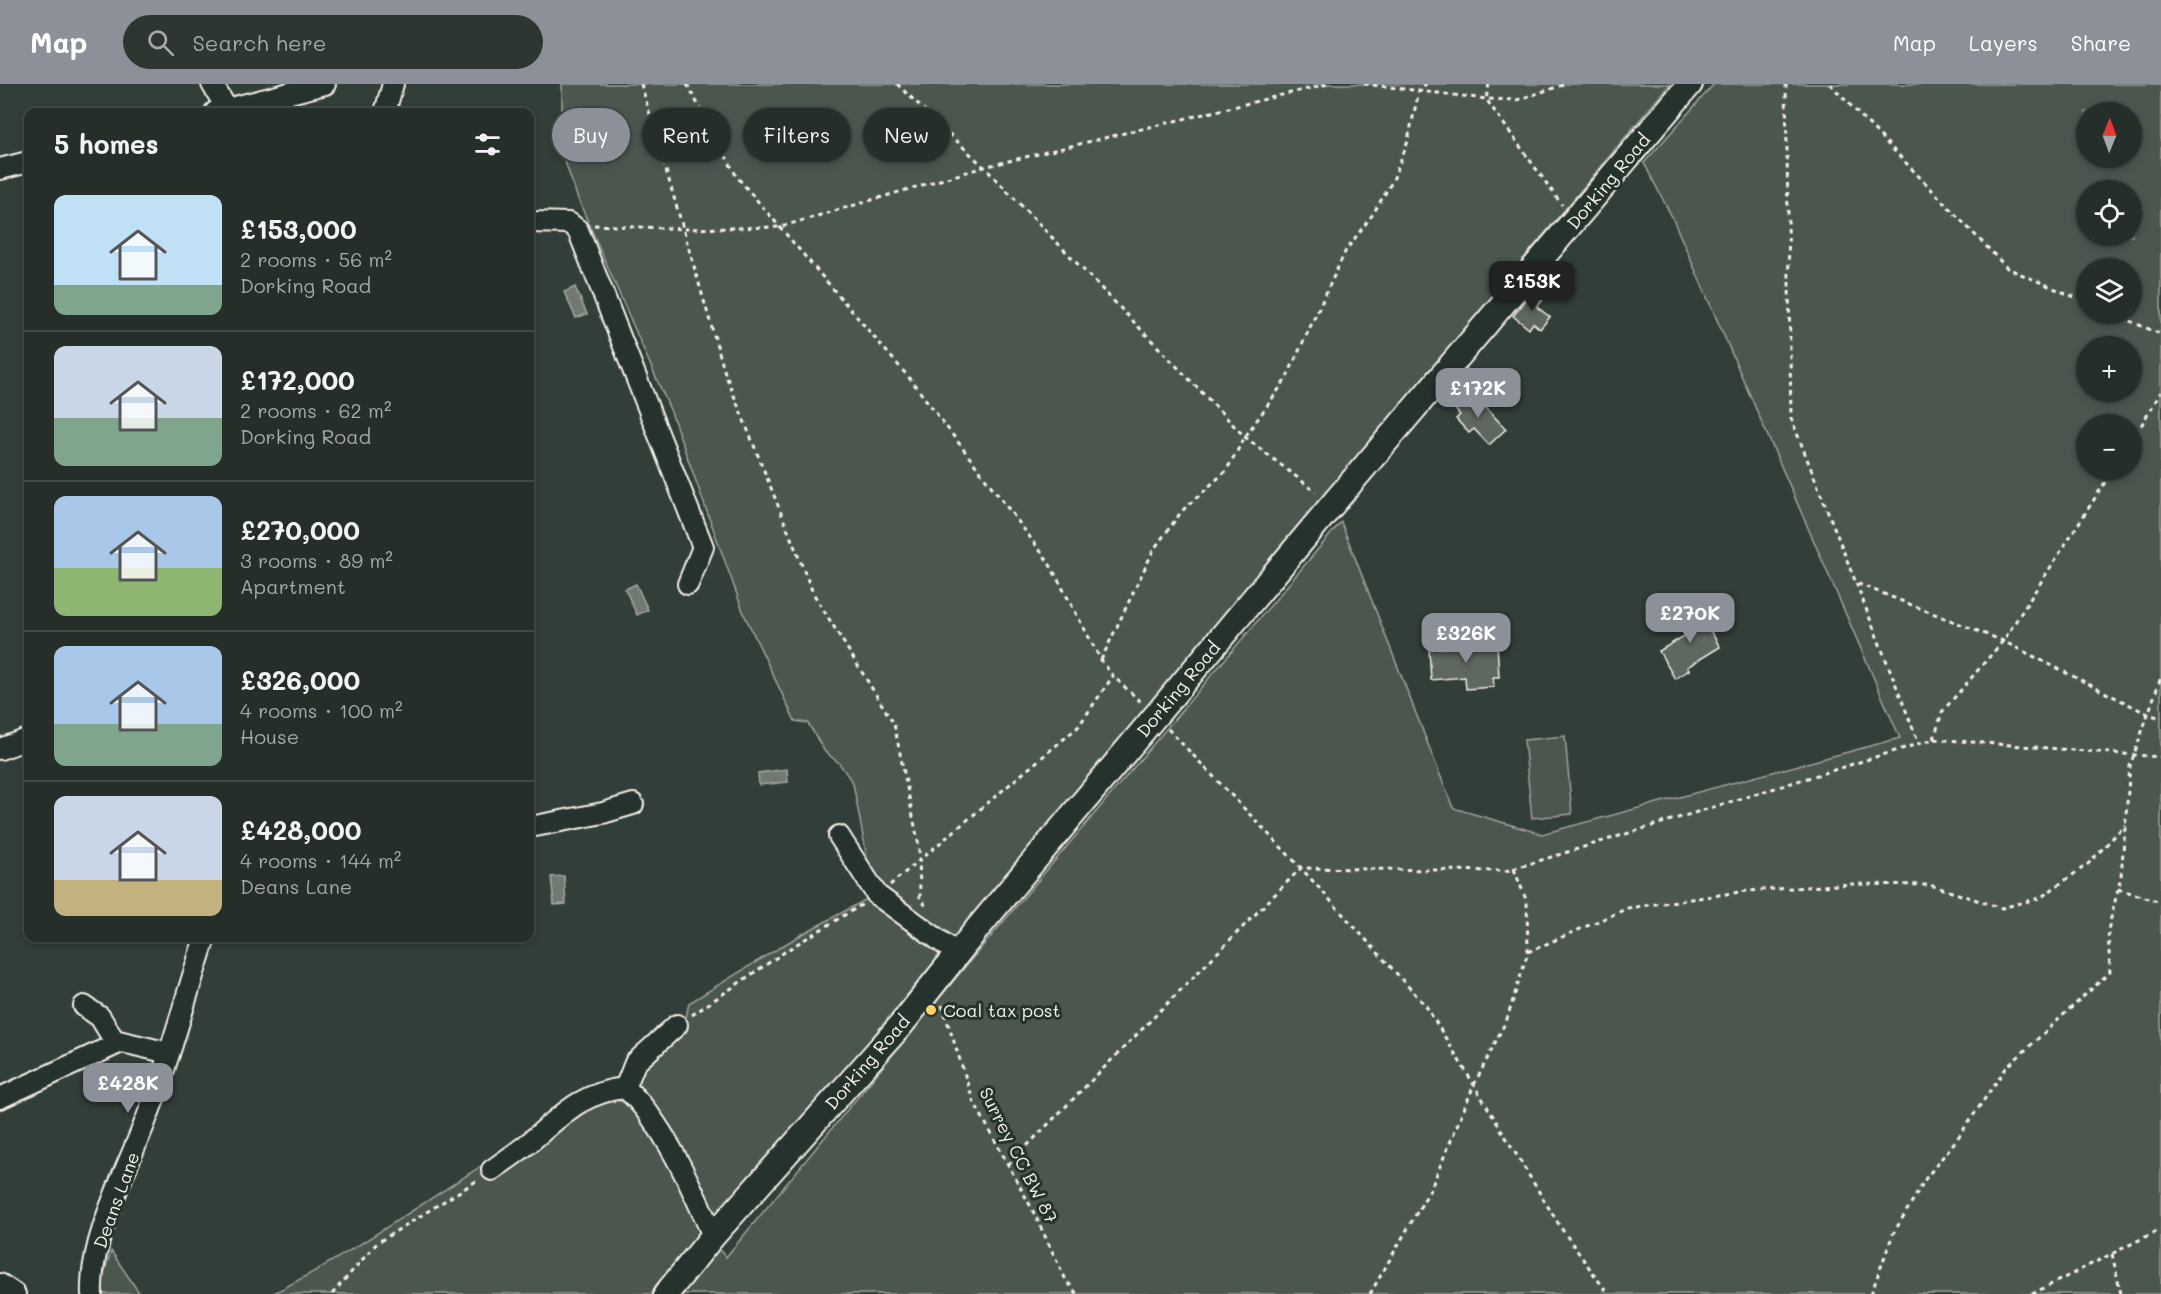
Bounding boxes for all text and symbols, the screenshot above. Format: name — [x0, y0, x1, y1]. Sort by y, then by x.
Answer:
search box — [123, 15, 543, 69]
text: Map — [30, 24, 87, 60]
icon: search — [144, 26, 177, 59]
text: Search here — [192, 28, 326, 57]
text: Map — [1893, 29, 1936, 56]
text: Layers — [1969, 29, 2038, 56]
text: Share — [2071, 29, 2131, 56]
north arrow — [2076, 102, 2142, 168]
map controls — [2076, 102, 2142, 480]
chip: Buy — [552, 108, 630, 162]
chip: Rent — [642, 108, 731, 162]
chip: Filters — [743, 108, 851, 162]
chip: New — [863, 108, 950, 162]
text: 5 homes — [54, 127, 159, 161]
icon: filters — [471, 128, 504, 161]
street label: Dorking Road — [1561, 128, 1655, 234]
button: locate — [2076, 180, 2142, 246]
text: £153,000 — [240, 212, 357, 246]
icon: home — [102, 219, 174, 291]
text: 2 rooms · 56 m² — [240, 246, 392, 272]
button: layers — [2076, 258, 2142, 324]
pin: £153K — [1490, 261, 1574, 312]
text: £153K — [1503, 267, 1561, 293]
text: Dorking Road — [240, 272, 371, 298]
button: + — [2076, 336, 2142, 402]
text: £172,000 — [240, 363, 355, 397]
pin: £172K — [1436, 368, 1520, 419]
icon: home — [102, 370, 174, 442]
text: £172K — [1450, 374, 1506, 400]
text: 2 rooms · 62 m² — [240, 397, 392, 423]
button: − — [2076, 414, 2142, 480]
text: Dorking Road — [240, 423, 371, 449]
text: £270,000 — [240, 513, 360, 547]
icon: home — [102, 520, 174, 592]
text: 3 rooms · 89 m² — [240, 547, 393, 573]
text: Apartment — [240, 573, 346, 599]
pin: £270K — [1648, 593, 1732, 644]
text: £270K — [1660, 599, 1720, 625]
pin: £326K — [1424, 613, 1508, 664]
text: £326K — [1436, 619, 1496, 645]
street label: Dorking Road — [1131, 636, 1225, 742]
text: £326,000 — [240, 663, 360, 697]
icon: home — [102, 670, 174, 742]
text: 4 rooms · 100 m² — [240, 697, 403, 723]
text: House — [240, 723, 299, 749]
text: £428,000 — [240, 813, 361, 847]
icon: home — [102, 820, 174, 892]
text: 4 rooms · 144 m² — [240, 847, 401, 873]
text: Deans Lane — [240, 873, 352, 899]
place label: Coal tax post — [943, 998, 1061, 1022]
marker: Coal tax post — [924, 1003, 938, 1017]
street label: Dorking Road — [819, 1010, 915, 1114]
pin: £428K — [86, 1063, 170, 1114]
text: £428K — [97, 1069, 159, 1095]
street label: Surrey CC BW 87 — [974, 1083, 1064, 1227]
street label: Deans Lane — [87, 1148, 145, 1252]

